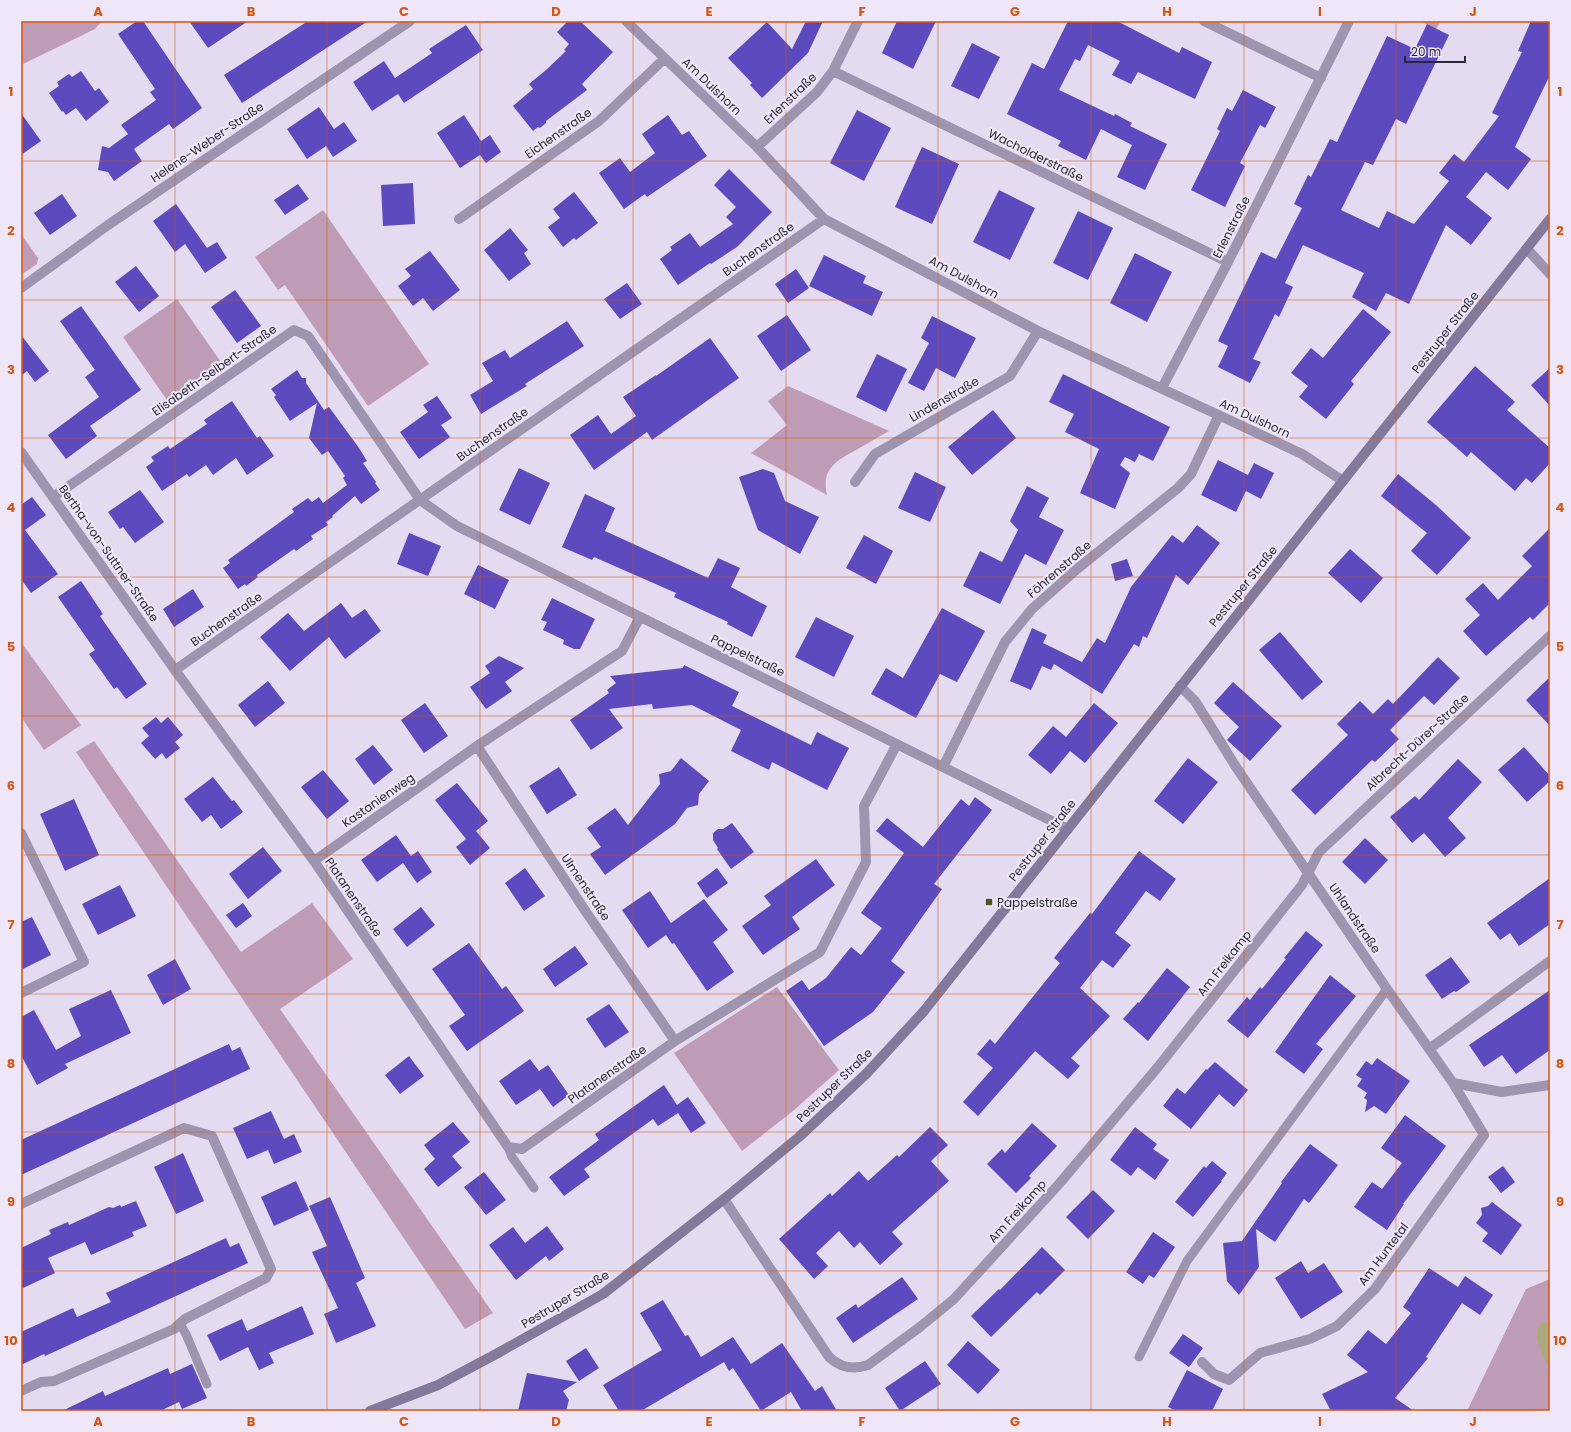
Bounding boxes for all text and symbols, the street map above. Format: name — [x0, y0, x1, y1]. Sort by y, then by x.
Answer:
text: A — [93, 2, 103, 21]
text: B — [247, 2, 256, 21]
text: C — [399, 2, 409, 21]
text: D — [551, 2, 561, 21]
text: E — [705, 2, 713, 21]
text: F — [858, 2, 866, 21]
text: G — [1010, 2, 1020, 21]
text: H — [1162, 2, 1172, 21]
text: I — [1318, 2, 1322, 21]
text: J — [1469, 2, 1477, 21]
scale bar — [1405, 38, 1465, 64]
text: 20 m — [1411, 43, 1441, 60]
street label: Am Dulshorn — [679, 53, 745, 119]
street label: Erlenstraße — [760, 68, 820, 128]
text: 1 — [9, 82, 13, 101]
text: 1 — [1558, 82, 1562, 101]
street label: Helene-Weber-Straße — [147, 98, 267, 186]
street label: Eichenstraße — [521, 104, 595, 162]
street label: Wacholderstraße — [985, 125, 1087, 185]
street label: Erlenstraße — [1208, 193, 1254, 261]
street label: Buchenstraße — [719, 218, 797, 280]
text: 2 — [7, 221, 15, 240]
text: 2 — [1556, 221, 1564, 240]
street label: Am Dulshorn — [926, 252, 1002, 302]
street label: Pestruper Straße — [1408, 287, 1482, 377]
street label: Elisabeth-Selbert-Straße — [148, 320, 280, 420]
text: 3 — [7, 360, 15, 379]
text: 3 — [1556, 360, 1564, 379]
street label: Lindenstraße — [906, 372, 982, 426]
street label: Am Dulshorn — [1217, 394, 1293, 442]
street label: Buchenstraße — [453, 403, 531, 465]
street label: Bertha-von-Suttner-Straße — [55, 481, 163, 625]
text: 4 — [7, 498, 16, 517]
text: 4 — [1556, 498, 1565, 517]
street label: Föhrenstraße — [1023, 536, 1095, 602]
street label: Pestruper Straße — [1205, 542, 1281, 630]
street label: Buchenstraße — [187, 588, 265, 650]
street label: Pappelstraße — [708, 630, 788, 680]
text: 5 — [7, 637, 15, 656]
text: 5 — [1556, 637, 1564, 656]
street label: Albrecht-Dürer-Straße — [1362, 689, 1472, 795]
street label: Kastanienweg — [338, 769, 418, 831]
text: 6 — [7, 776, 15, 795]
text: 6 — [1556, 776, 1564, 795]
street label: Pestruper Straße — [1005, 795, 1079, 885]
street label: Ulmenstraße — [557, 850, 615, 924]
street label: Platanenstraße — [321, 854, 387, 940]
street label: Uhlandstraße — [1325, 879, 1385, 957]
place label: Pappelstraße — [997, 894, 1078, 911]
marker: Pappelstraße — [984, 897, 994, 907]
text: 7 — [8, 915, 15, 934]
text: 7 — [1557, 915, 1564, 934]
street label: Am Freikamp — [1193, 927, 1255, 999]
street label: Platanenstraße — [564, 1041, 650, 1107]
street label: Pestruper Straße — [792, 1044, 876, 1126]
text: 8 — [7, 1054, 15, 1073]
text: 8 — [1556, 1054, 1564, 1073]
street label: Am Freikamp — [984, 1176, 1050, 1246]
text: 9 — [7, 1192, 15, 1211]
text: 9 — [1556, 1192, 1564, 1211]
street label: Am Huntetal — [1354, 1219, 1412, 1289]
street label: Pestruper Straße — [518, 1266, 612, 1332]
text: 10 — [4, 1331, 18, 1350]
text: 10 — [1553, 1331, 1567, 1350]
text: A — [93, 1412, 103, 1431]
text: B — [247, 1412, 256, 1431]
text: C — [399, 1412, 409, 1431]
text: D — [551, 1412, 561, 1431]
text: E — [705, 1412, 713, 1431]
text: F — [858, 1412, 866, 1431]
text: G — [1010, 1412, 1020, 1431]
text: H — [1162, 1412, 1172, 1431]
text: I — [1318, 1412, 1322, 1431]
text: J — [1469, 1412, 1477, 1431]

